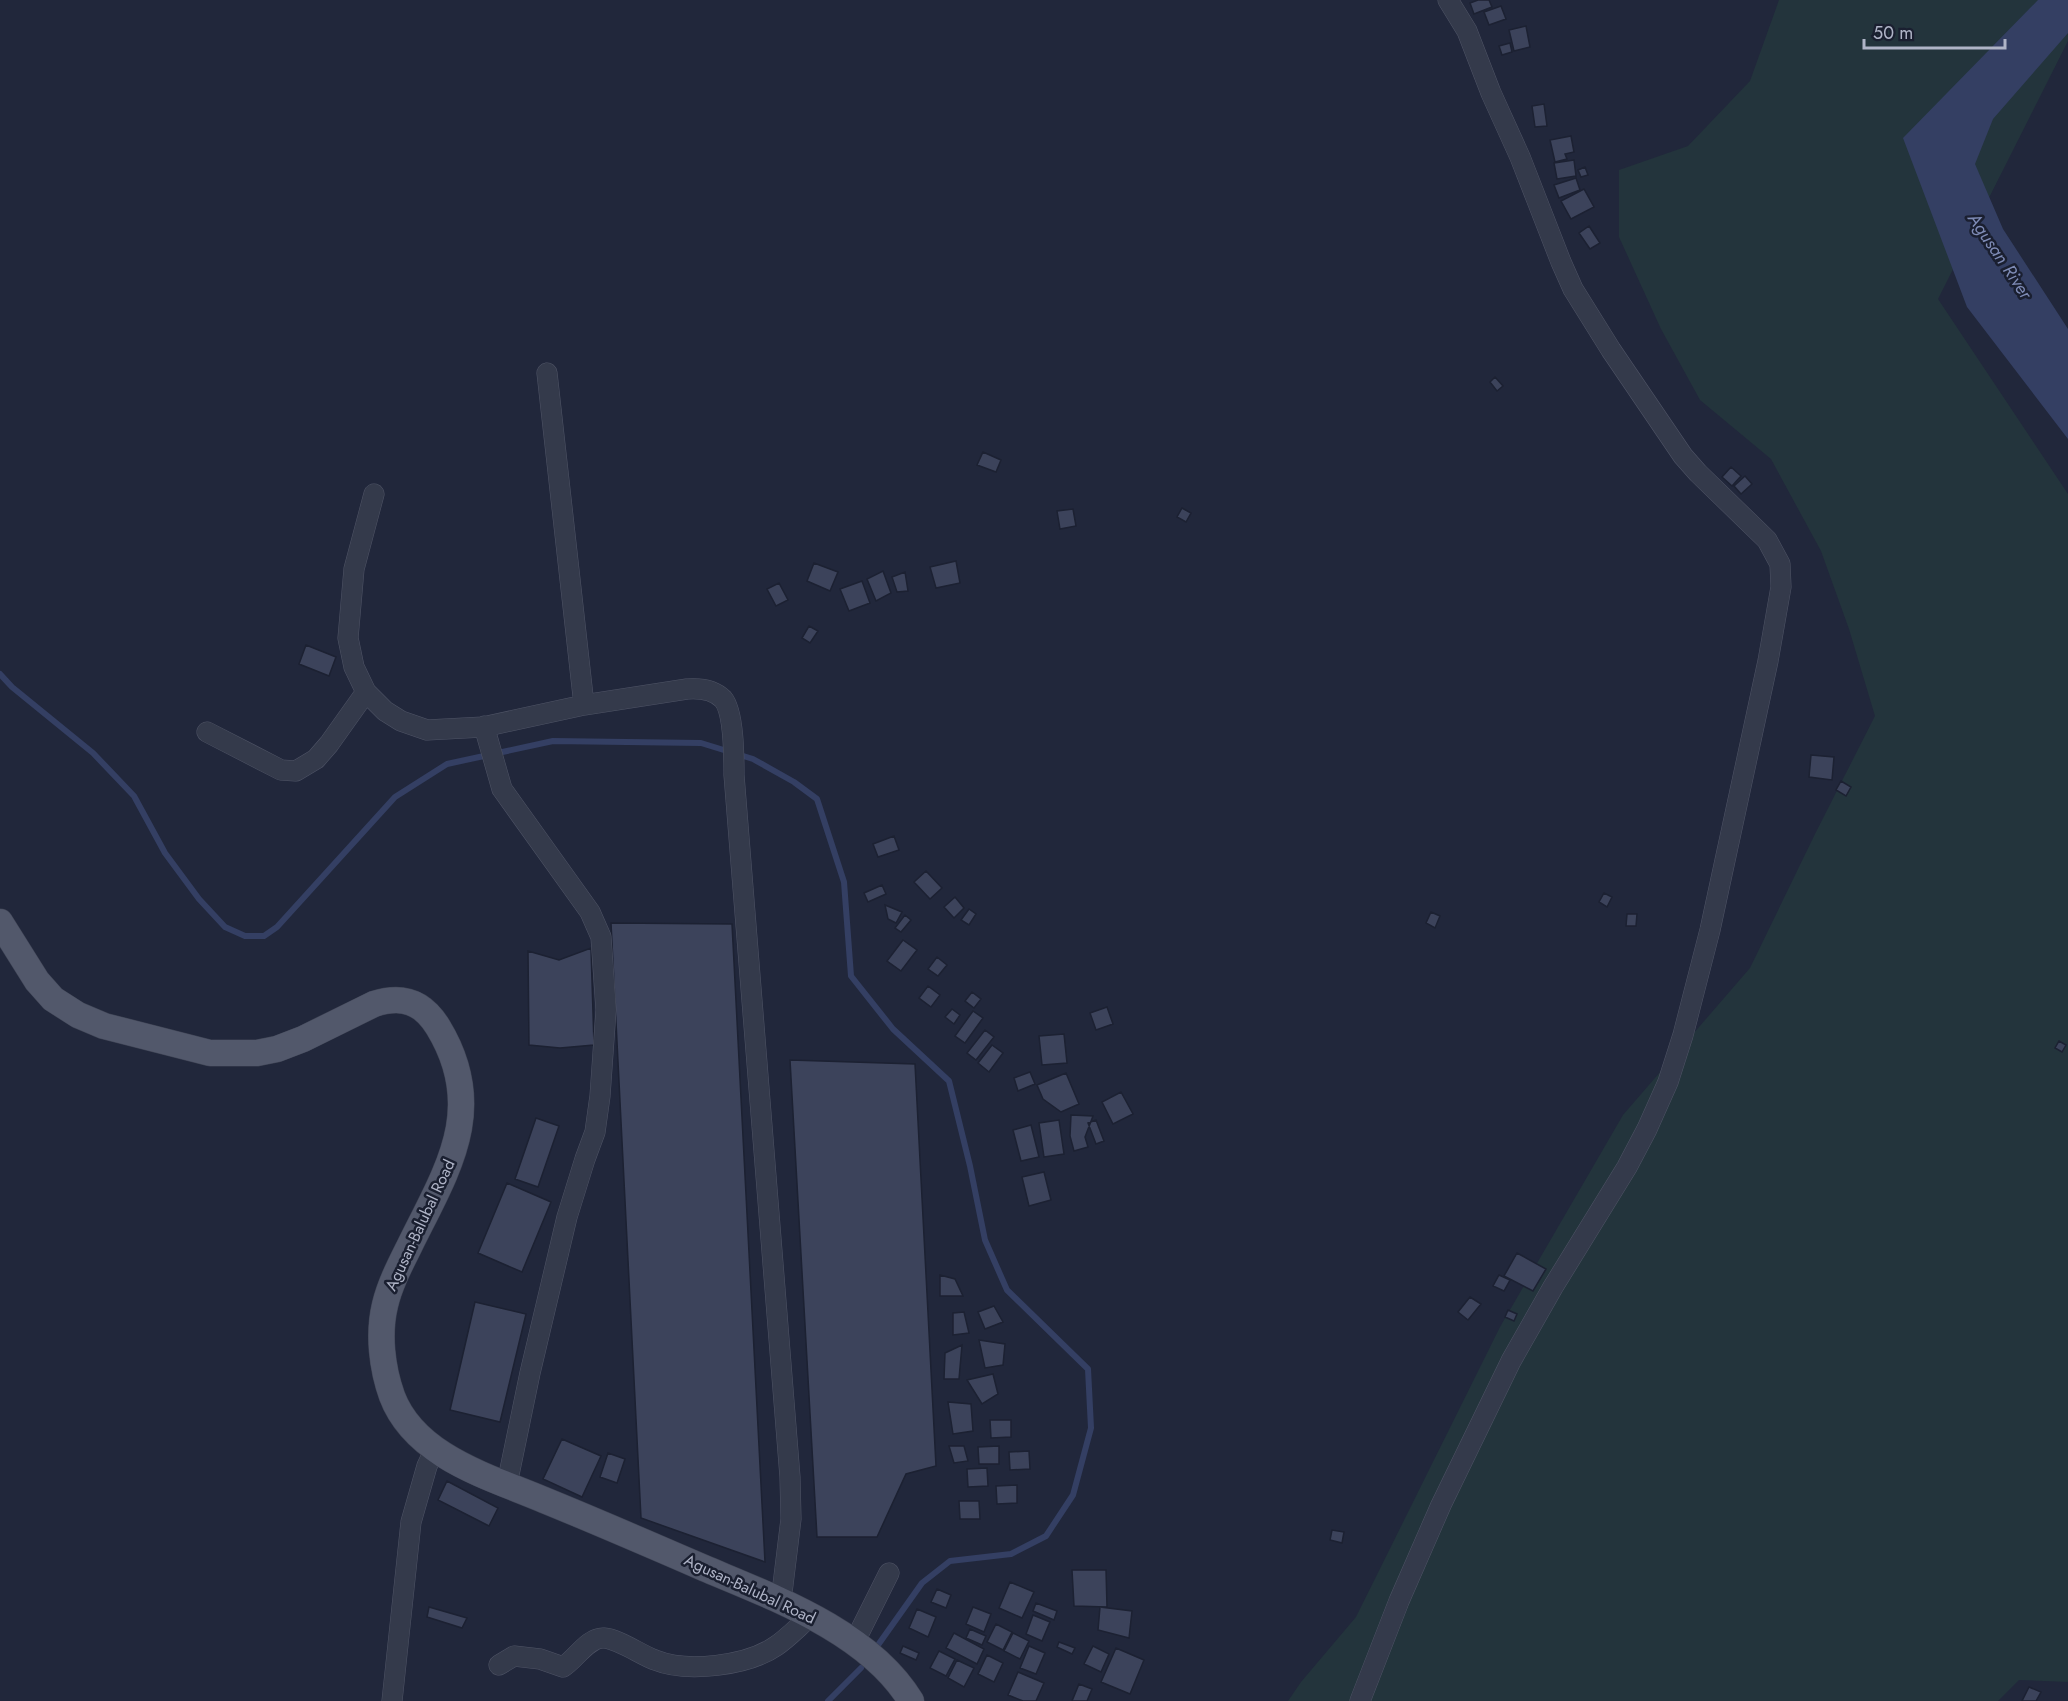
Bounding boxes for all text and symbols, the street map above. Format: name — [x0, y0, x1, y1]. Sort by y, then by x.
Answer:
scale bar — [1864, 12, 2005, 50]
text: 50 m — [1873, 20, 1913, 46]
water label: Agusan River — [1961, 207, 2039, 305]
street label: Agusan-Balubal Road — [379, 1156, 461, 1294]
street label: Agusan-Balubal Road — [681, 1548, 819, 1630]

